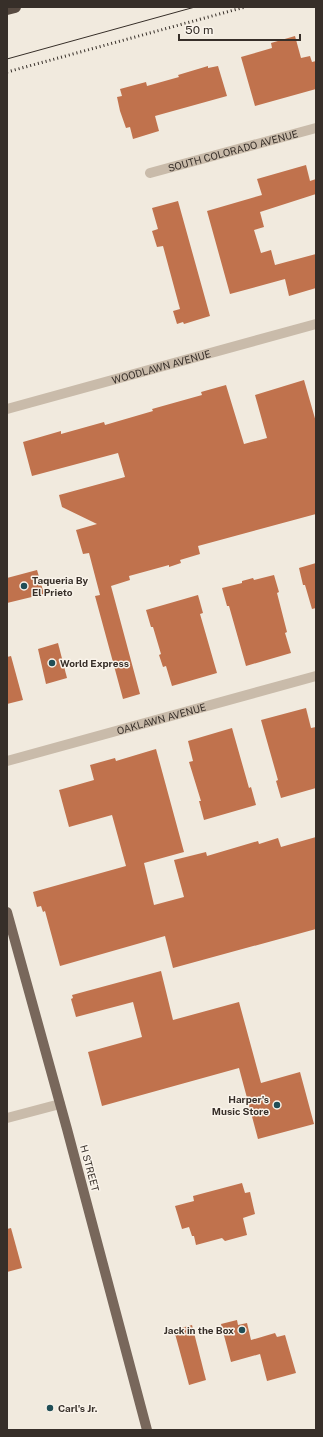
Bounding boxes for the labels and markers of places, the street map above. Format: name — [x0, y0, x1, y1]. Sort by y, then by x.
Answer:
place label: Taqueria By El Prieto — [32, 574, 89, 598]
marker: Taqueria By El Prieto — [19, 581, 29, 591]
place label: World Express — [60, 657, 129, 669]
marker: World Express — [47, 658, 57, 668]
place label: Harper's Music Store — [212, 1093, 269, 1117]
marker: Harper's Music Store — [272, 1100, 282, 1110]
place label: Jack in the Box — [164, 1324, 234, 1336]
marker: Jack in the Box — [237, 1325, 247, 1335]
place label: Carl's Jr. — [58, 1402, 98, 1414]
marker: Carl's Jr. — [45, 1403, 55, 1413]

